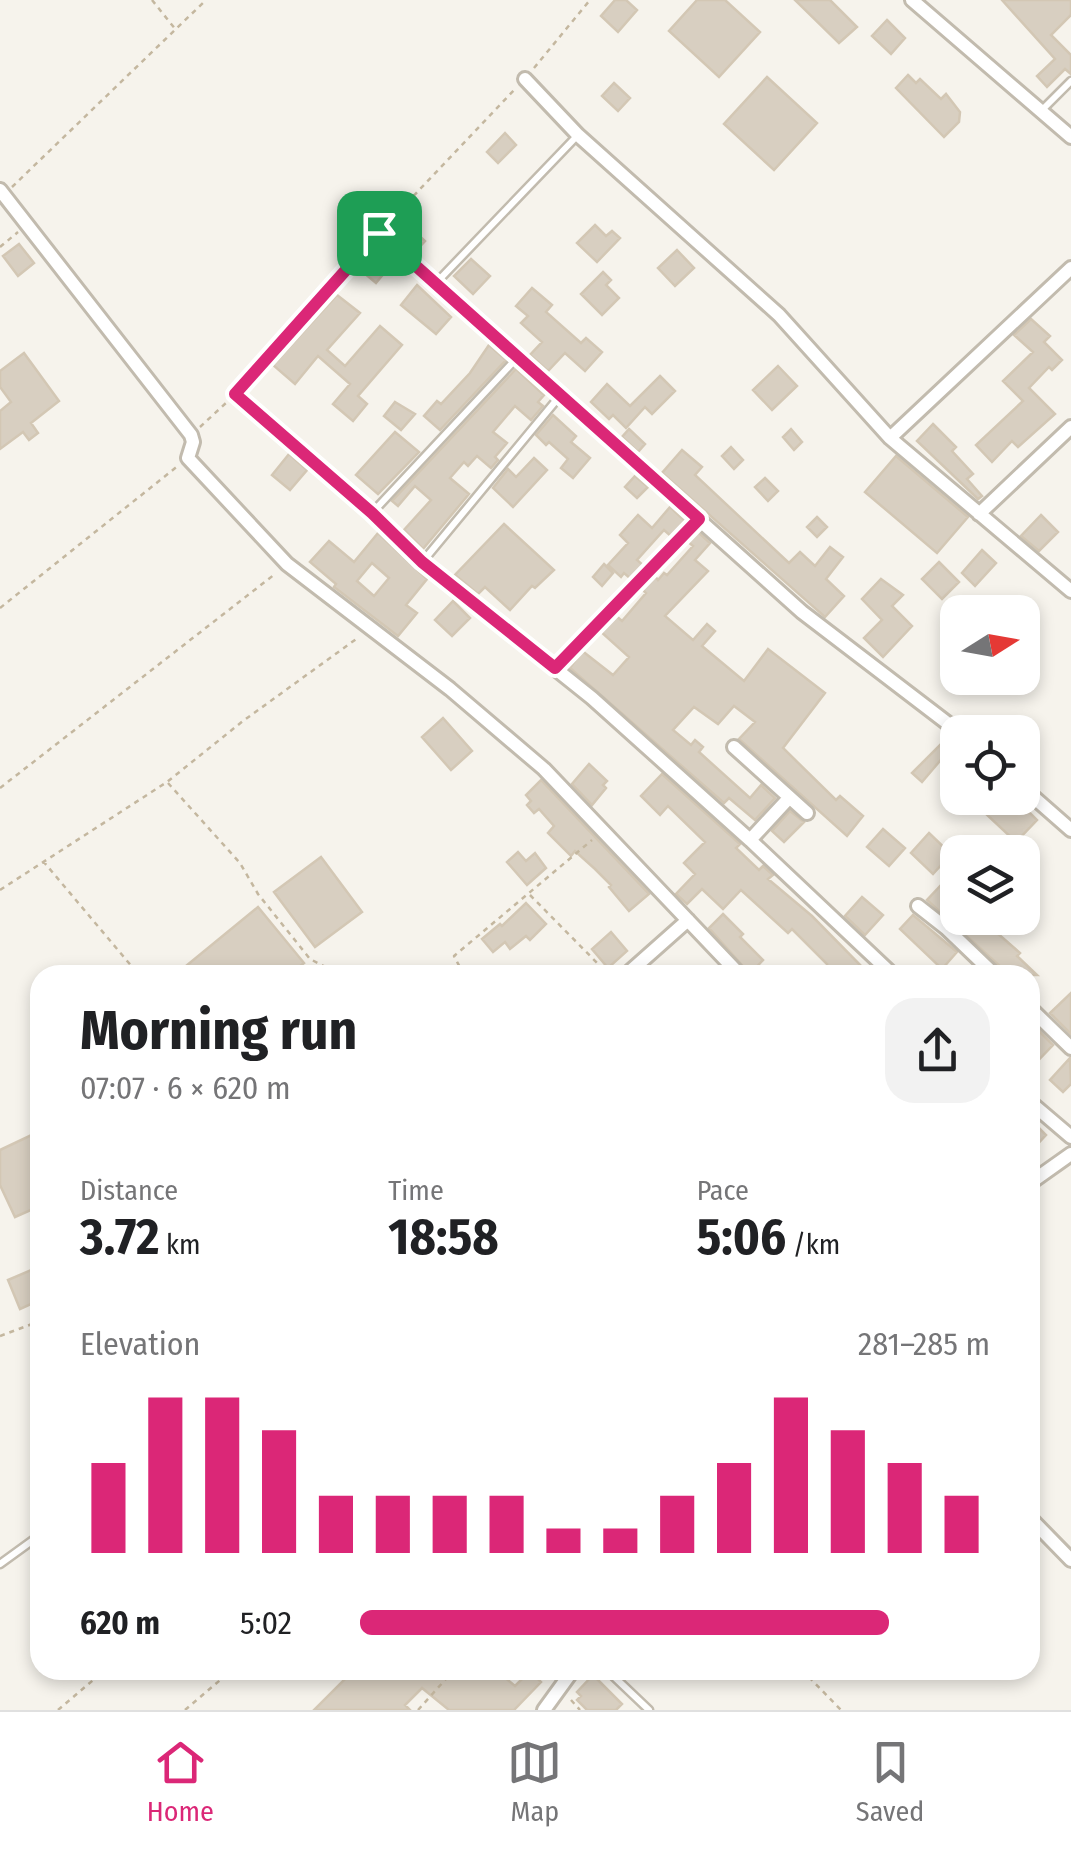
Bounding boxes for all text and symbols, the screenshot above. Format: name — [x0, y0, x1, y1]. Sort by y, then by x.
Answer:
pin — [337, 191, 422, 276]
icon: arrive — [352, 206, 407, 261]
north arrow — [940, 595, 1040, 695]
map controls — [940, 595, 1040, 935]
button: locate — [940, 715, 1040, 815]
button: layers — [940, 835, 1040, 935]
text: Morning run — [80, 998, 357, 1064]
button: share — [885, 998, 990, 1103]
text: 07:07 · 6 × 620 m — [80, 1069, 291, 1107]
text: Distance — [80, 1174, 178, 1207]
text: Time — [388, 1174, 444, 1207]
text: Pace — [697, 1174, 749, 1207]
text: 3.72 — [80, 1207, 159, 1267]
text: 18:58 — [388, 1207, 499, 1267]
text: 5:06 — [697, 1207, 786, 1267]
text: km — [159, 1228, 201, 1261]
text: /km — [786, 1228, 840, 1261]
text: Elevation — [80, 1325, 200, 1363]
text: 281–285 m — [858, 1325, 990, 1363]
text: 620 m — [80, 1604, 160, 1642]
text: 5:02 — [240, 1604, 292, 1642]
tab: Home — [147, 1735, 214, 1828]
tab: Map — [507, 1735, 562, 1828]
tab: Saved — [856, 1735, 924, 1828]

